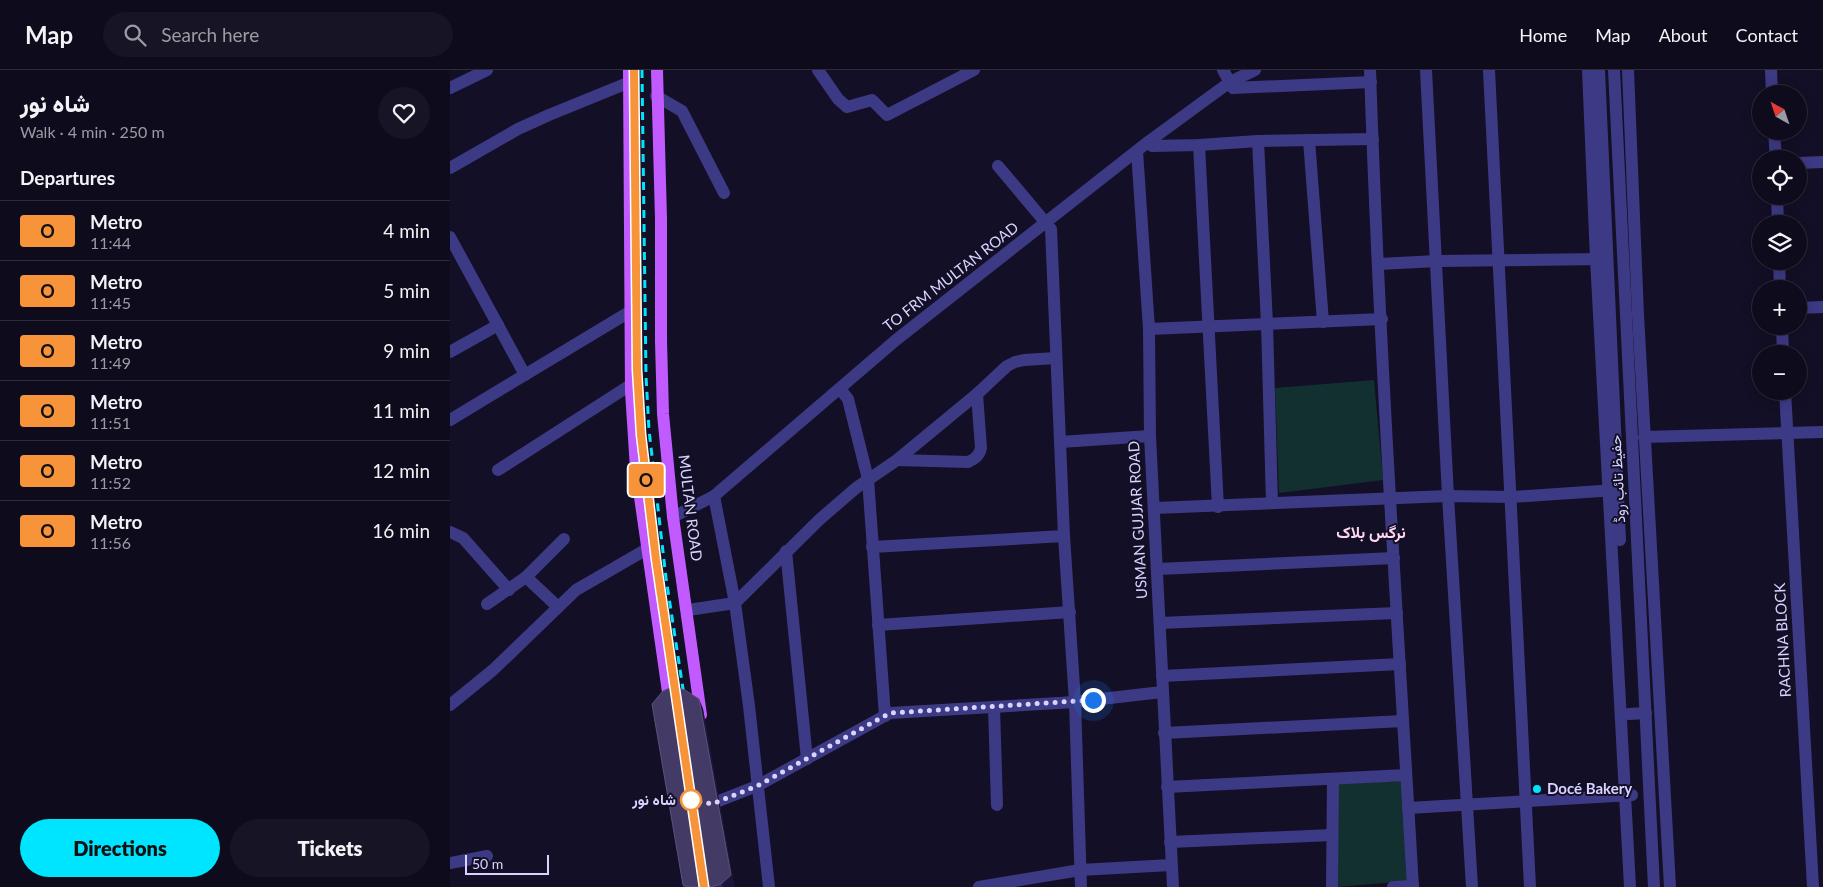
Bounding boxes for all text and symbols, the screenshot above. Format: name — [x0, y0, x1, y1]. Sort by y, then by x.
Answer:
search box — [103, 12, 453, 57]
text: Map — [25, 20, 73, 49]
icon: search — [121, 21, 149, 49]
text: Search here — [161, 23, 259, 46]
text: Home — [1519, 24, 1567, 46]
text: Map — [1595, 24, 1631, 46]
text: About — [1659, 24, 1708, 46]
text: Contact — [1736, 24, 1798, 46]
north arrow — [1752, 85, 1808, 140]
map controls — [1752, 85, 1807, 400]
button: heart — [378, 87, 430, 139]
text: شاہ نور — [20, 88, 90, 117]
text: Walk · 4 min · 250 m — [20, 122, 165, 141]
button: locate — [1752, 150, 1807, 205]
text: Departures — [20, 166, 115, 189]
text: Metro — [90, 210, 143, 233]
button: layers — [1752, 215, 1807, 270]
street label: TO FRM MULTAN ROAD — [879, 218, 1022, 335]
text: 4 min — [383, 219, 430, 242]
text: O — [40, 220, 55, 242]
text: 11:44 — [90, 233, 131, 252]
text: Metro — [90, 270, 143, 293]
text: 5 min — [383, 279, 430, 302]
text: O — [40, 280, 55, 302]
button: + — [1752, 280, 1807, 335]
text: 11:45 — [90, 293, 131, 312]
text: Metro — [90, 330, 143, 353]
text: 9 min — [383, 339, 430, 362]
text: O — [40, 340, 55, 362]
button: − — [1752, 345, 1807, 400]
text: 11:49 — [90, 353, 131, 372]
text: Metro — [90, 390, 143, 413]
text: 11 min — [372, 399, 430, 422]
text: O — [40, 400, 55, 422]
text: 11:51 — [90, 413, 131, 432]
street label: حفیظ تائب روڈ — [1606, 434, 1629, 524]
street label: USMAN GUJJAR ROAD — [1124, 441, 1150, 600]
text: Metro — [90, 450, 143, 473]
street label: MULTAN ROAD — [676, 454, 706, 562]
text: 12 min — [372, 459, 430, 482]
text: O — [40, 460, 55, 482]
line badge: O — [630, 464, 662, 496]
text: O — [639, 469, 653, 491]
text: 11:52 — [90, 473, 131, 492]
text: Metro — [90, 510, 143, 533]
text: 16 min — [372, 519, 430, 542]
text: O — [40, 520, 55, 542]
district label: نرگس بلاک — [1336, 522, 1406, 543]
text: 11:56 — [90, 533, 131, 552]
street label: RACHNA BLOCK — [1770, 582, 1794, 698]
your location — [1081, 688, 1106, 713]
place label: Docé Bakery — [1547, 779, 1632, 797]
marker: Docé Bakery — [1531, 783, 1543, 795]
marker: شاہ نور — [680, 789, 702, 811]
place label: شاہ نور — [631, 790, 676, 809]
button: Directions — [20, 819, 220, 877]
button: Tickets — [230, 819, 430, 877]
scale bar — [465, 852, 549, 875]
text: 50 m — [472, 855, 503, 872]

